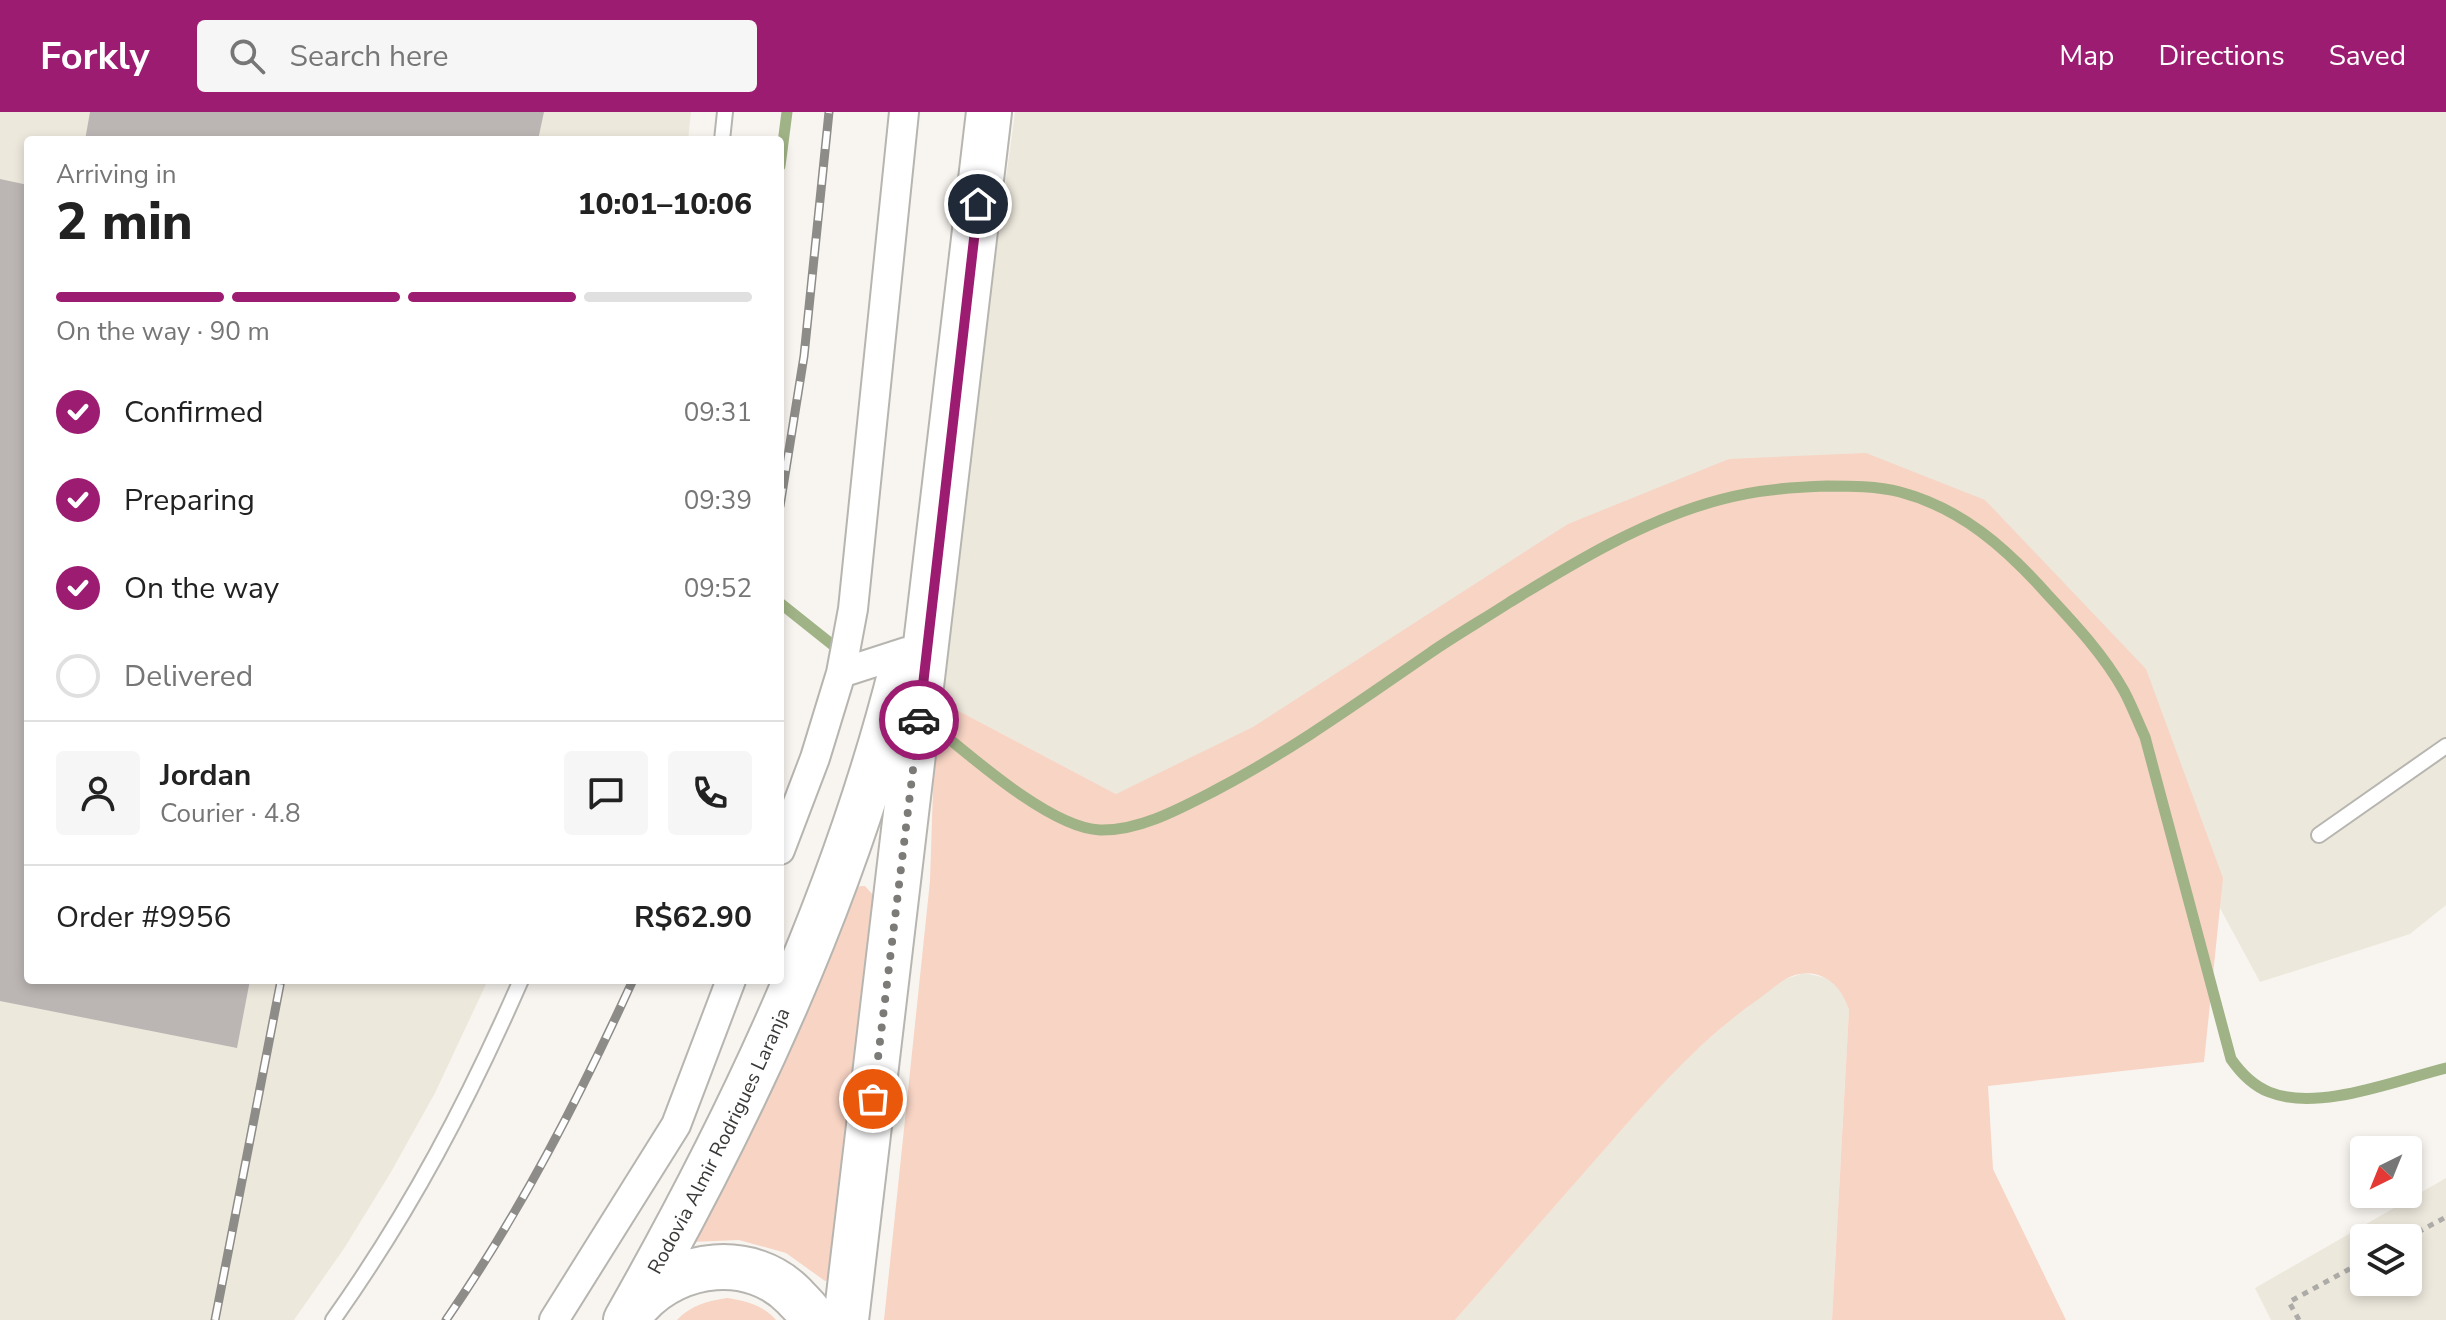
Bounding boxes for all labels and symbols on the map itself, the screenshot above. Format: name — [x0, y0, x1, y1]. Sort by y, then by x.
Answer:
pin — [944, 170, 1012, 238]
courier — [879, 680, 959, 760]
street label: Rodovia Almir Rodrigues Laranja — [641, 1003, 796, 1279]
pin — [839, 1065, 907, 1133]
north arrow — [2350, 1136, 2422, 1208]

